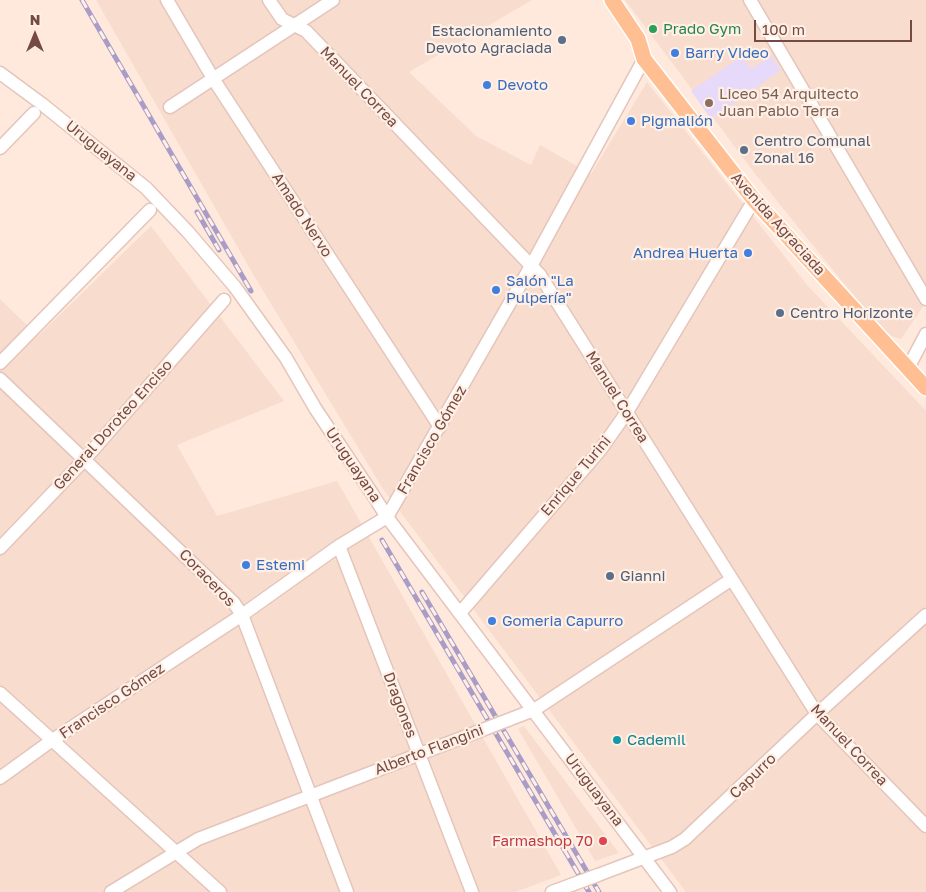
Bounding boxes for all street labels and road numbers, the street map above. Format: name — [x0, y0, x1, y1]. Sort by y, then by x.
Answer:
street label: Manuel Correa — [316, 43, 402, 131]
street label: Uruguayana — [62, 117, 140, 185]
street label: Amado Nervo — [268, 169, 336, 261]
street label: Avenida Agraciada — [727, 169, 829, 279]
street label: Manuel Correa — [582, 348, 652, 446]
street label: General Doroteo Enciso — [50, 356, 176, 494]
street label: Francisco Gómez — [394, 382, 470, 498]
street label: Uruguayana — [321, 424, 385, 506]
street label: Enrique Turini — [537, 432, 615, 520]
street label: Coraceros — [175, 546, 239, 610]
street label: Francisco Gómez — [56, 659, 168, 743]
street label: Dragones — [379, 670, 421, 740]
street label: Manuel Correa — [807, 701, 891, 789]
street label: Alberto Flangini — [372, 721, 486, 779]
street label: Uruguayana — [561, 750, 627, 830]
street label: Capurro — [726, 750, 780, 802]

